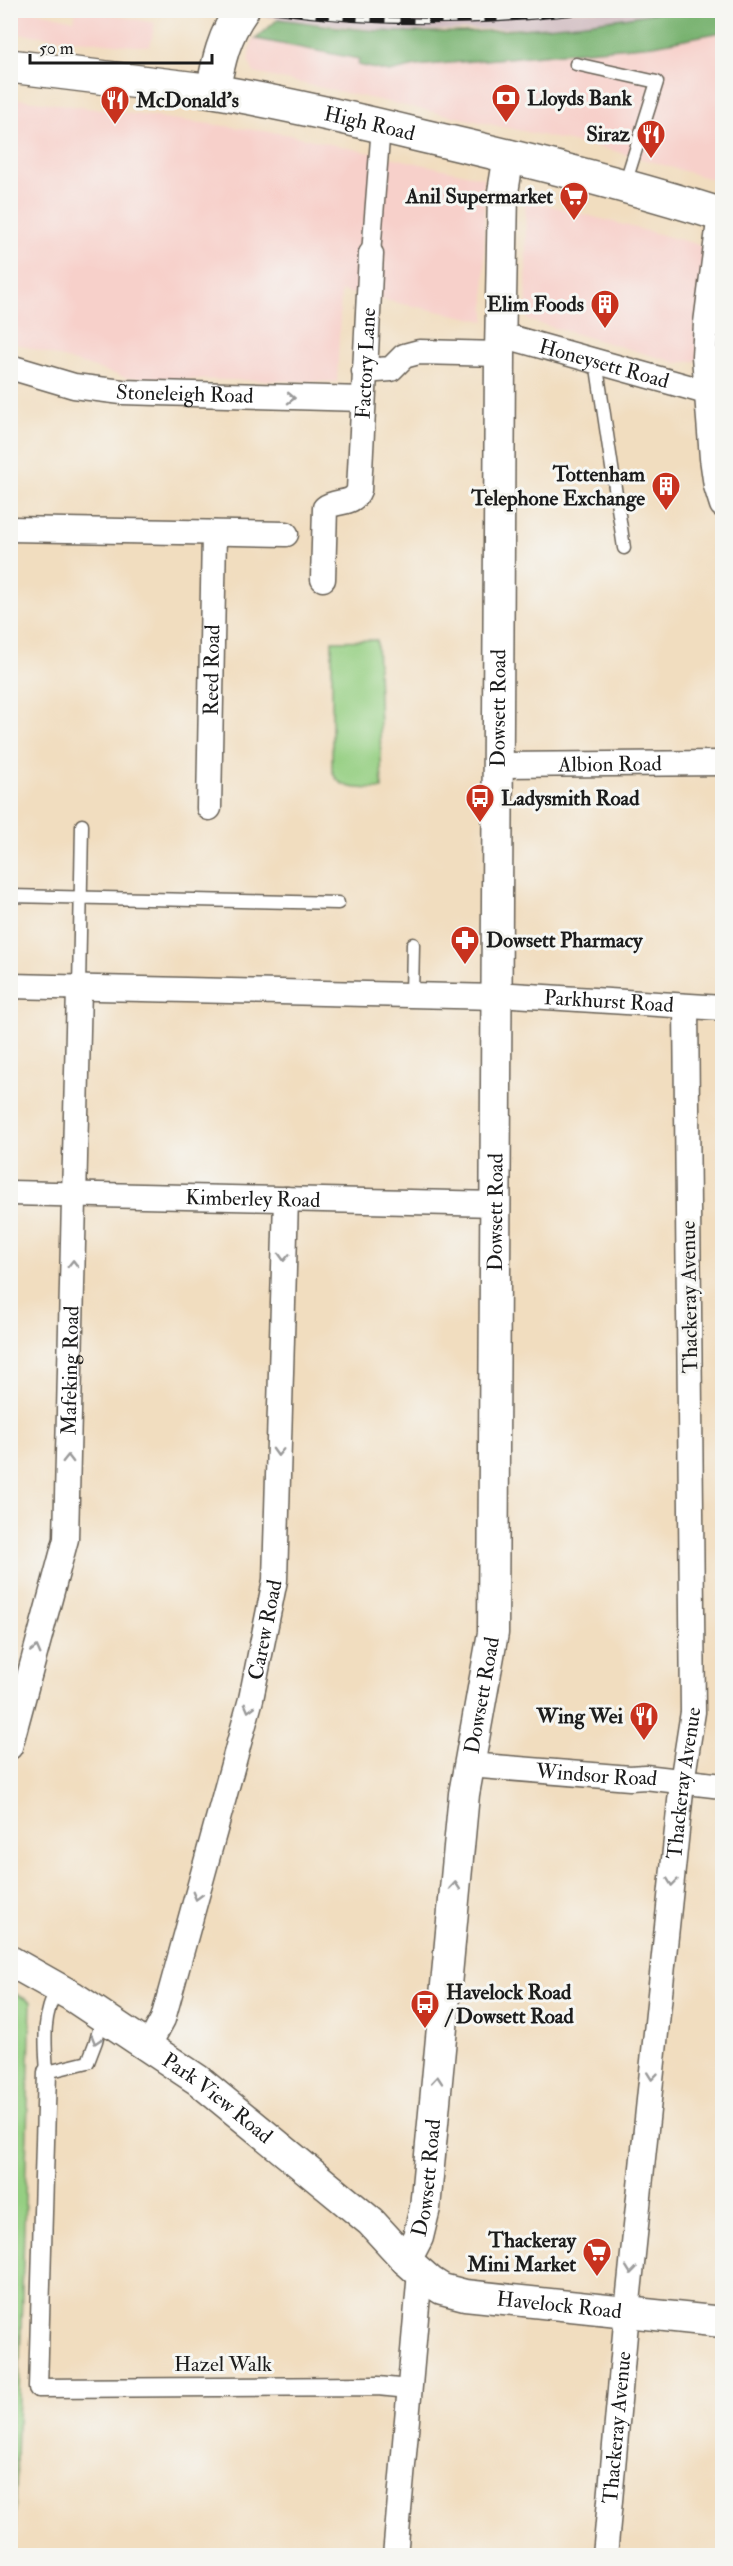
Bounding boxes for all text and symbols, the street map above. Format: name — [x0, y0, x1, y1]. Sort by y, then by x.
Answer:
scale bar — [30, 27, 212, 65]
text: 50 m — [39, 37, 74, 60]
bank icon: Lloyds Bank — [490, 82, 522, 124]
restaurant icon: McDonald's — [99, 84, 131, 126]
place label: Lloyds Bank — [527, 85, 633, 112]
place label: McDonald's — [135, 87, 239, 114]
street label: High Road — [321, 100, 418, 148]
restaurant icon: Siraz — [635, 118, 667, 160]
place label: Siraz — [586, 121, 631, 148]
supermarket icon: Anil Supermarket — [558, 180, 590, 222]
place label: Anil Supermarket — [405, 183, 553, 210]
building icon: Elim Foods — [589, 288, 621, 330]
place label: Elim Foods — [487, 291, 584, 318]
street label: Factory Lane — [350, 307, 382, 420]
street label: Honeysett Road — [536, 333, 673, 395]
street label: Stoneleigh Road — [114, 378, 255, 410]
one-way arrow — [286, 391, 295, 404]
place label: Tottenham Telephone Exchange — [470, 461, 646, 512]
building icon: Tottenham Telephone Exchange — [650, 470, 682, 512]
street label: Reed Road — [198, 624, 226, 716]
street label: Dowsett Road — [485, 648, 512, 767]
street label: Albion Road — [557, 751, 663, 778]
bus stop icon: Ladysmith Road — [464, 782, 496, 824]
place label: Ladysmith Road — [501, 785, 640, 812]
pharmacy icon: Dowsett Pharmacy — [449, 924, 481, 966]
place label: Dowsett Pharmacy — [486, 927, 643, 954]
street label: Parkhurst Road — [543, 984, 675, 1019]
street label: Dowsett Road — [482, 1152, 510, 1271]
street label: Kimberley Road — [185, 1184, 321, 1214]
street label: Thackeray Avenue — [675, 1220, 704, 1374]
one-way arrow — [278, 1253, 290, 1262]
one-way arrow — [67, 1259, 79, 1268]
street label: Mafeking Road — [55, 1305, 86, 1436]
one-way arrow — [272, 1448, 285, 1457]
one-way arrow — [62, 1454, 74, 1463]
street label: Carew Road — [242, 1577, 289, 1682]
street label: Dowsett Road — [459, 1634, 506, 1756]
one-way arrow — [29, 1645, 42, 1655]
restaurant icon: Wing Wei — [628, 1700, 660, 1742]
one-way arrow — [243, 1702, 256, 1712]
place label: Wing Wei — [536, 1703, 623, 1730]
street label: Thackeray Avenue — [661, 1707, 707, 1860]
street label: Windsor Road — [534, 1757, 659, 1792]
one-way arrow — [666, 1877, 679, 1887]
one-way arrow — [448, 1881, 461, 1890]
one-way arrow — [192, 1890, 204, 1900]
place label: Havelock Road / Dowsett Road — [444, 1979, 574, 2030]
bus stop icon: Havelock Road / Dowsett Road — [409, 1988, 441, 2030]
one-way arrow — [91, 2034, 103, 2045]
street label: Park View Road — [157, 2047, 279, 2150]
one-way arrow — [646, 2071, 659, 2081]
one-way arrow — [430, 2075, 443, 2084]
street label: Dowsett Road — [406, 2117, 447, 2239]
place label: Thackeray Mini Market — [466, 2227, 577, 2278]
supermarket icon: Thackeray Mini Market — [581, 2236, 613, 2278]
one-way arrow — [626, 2265, 638, 2275]
street label: Havelock Road — [495, 2285, 624, 2325]
street label: Thackeray Avenue — [597, 2350, 637, 2505]
street label: Hazel Walk — [174, 2351, 272, 2378]

